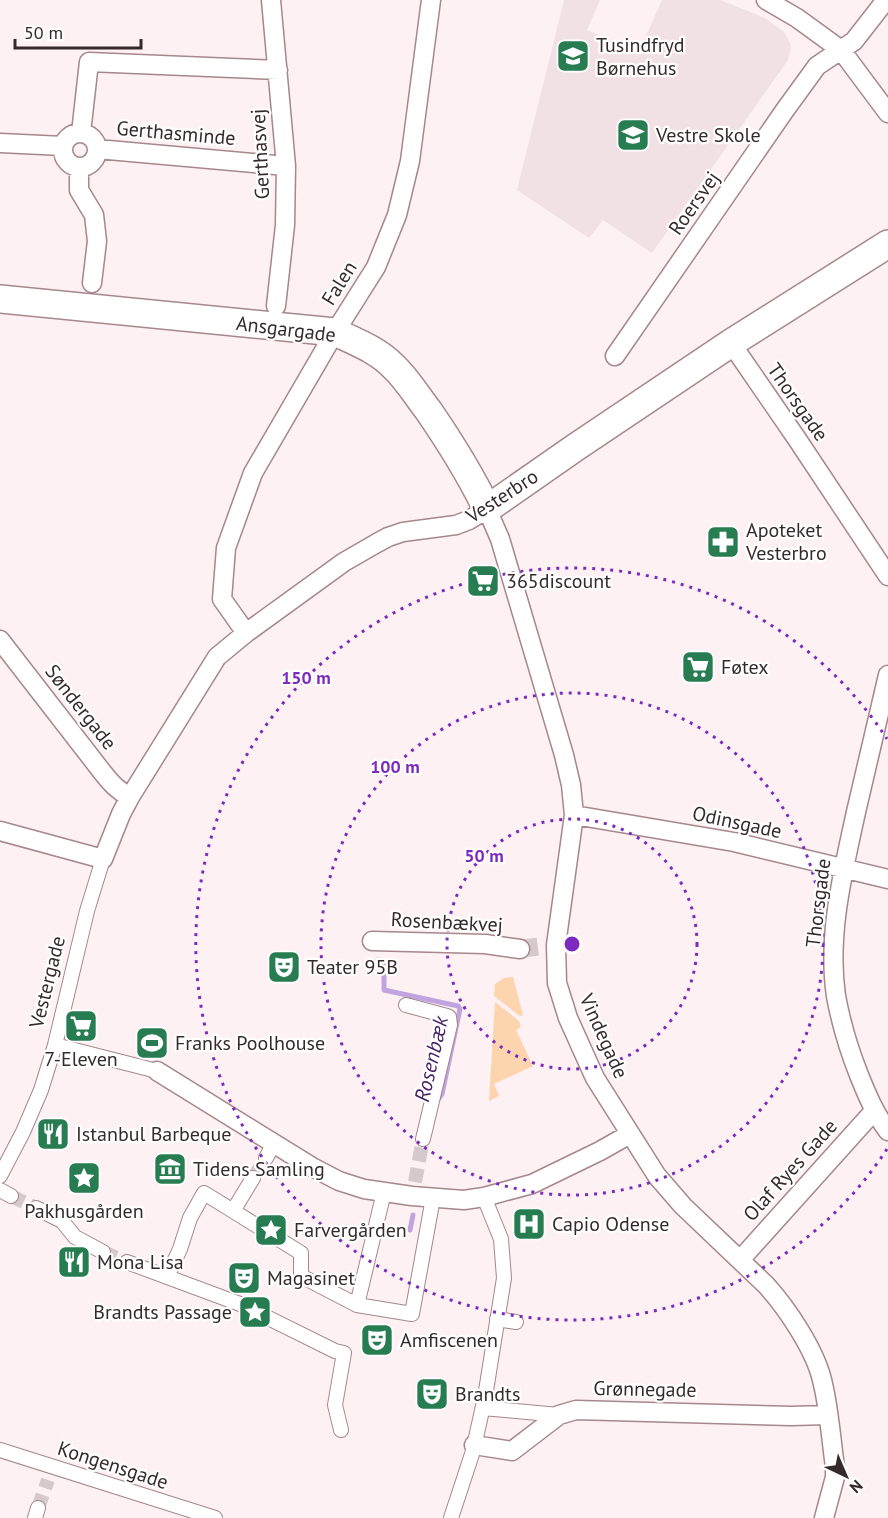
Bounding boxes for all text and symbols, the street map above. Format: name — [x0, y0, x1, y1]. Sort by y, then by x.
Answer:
scale bar — [15, 12, 141, 50]
text: 50 m — [24, 21, 63, 44]
place label: Tusindfryd Børnehus — [596, 32, 685, 81]
school or university icon: Tusindfryd Børnehus — [555, 38, 591, 74]
street label: Gerthasvej — [245, 108, 275, 200]
street label: Gerthasminde — [115, 115, 237, 151]
school or university icon: Vestre Skole — [615, 117, 651, 153]
place label: Vestre Skole — [655, 122, 761, 148]
street label: Roersvej — [663, 166, 725, 240]
street label: Falen — [315, 256, 363, 310]
street label: Ansgargade — [235, 310, 337, 348]
street label: Thorsgade — [762, 358, 834, 446]
street label: Vesterbro — [460, 463, 543, 529]
place label: Apoteket Vesterbro — [745, 517, 827, 566]
pharmacy icon: Apoteket Vesterbro — [705, 524, 741, 560]
supermarket icon: 365discount — [465, 563, 501, 599]
place label: 365discount — [506, 568, 611, 594]
supermarket icon: Føtex — [680, 649, 716, 685]
place label: Føtex — [721, 654, 769, 680]
street label: Søndergade — [39, 659, 123, 755]
text: 150 m — [281, 666, 331, 689]
text: 100 m — [370, 755, 420, 778]
street label: Odinsgade — [690, 800, 784, 844]
text: 50 m — [464, 844, 504, 867]
street label: Thorsgade — [800, 857, 836, 949]
street label: Rosenbækvej — [390, 906, 504, 938]
street label: Vestergade — [23, 933, 71, 1032]
centre of rings — [562, 934, 582, 954]
theatre icon: Teater 95B — [266, 949, 302, 985]
place label: Teater 95B — [307, 954, 398, 980]
street label: Vindegade — [573, 989, 634, 1082]
supermarket icon: 7-Eleven — [63, 1008, 99, 1044]
water label: Rosenbæk — [408, 1012, 454, 1104]
sports icon: Franks Poolhouse — [134, 1025, 170, 1061]
place label: Franks Poolhouse — [175, 1030, 325, 1056]
place label: 7-Eleven — [44, 1046, 118, 1072]
street label: Olaf Ryes Gade — [737, 1114, 843, 1226]
restaurant icon: Istanbul Barbeque — [35, 1116, 71, 1152]
place label: Istanbul Barbeque — [76, 1121, 231, 1147]
museum icon: Tidens Samling — [152, 1151, 188, 1187]
place label: Tidens Samling — [193, 1156, 325, 1182]
place icon: Pakhusgården — [66, 1160, 102, 1196]
place label: Pakhusgården — [24, 1198, 144, 1224]
hospital icon: Capio Odense — [511, 1206, 547, 1242]
place label: Capio Odense — [552, 1211, 669, 1237]
place icon: Farvergården — [253, 1212, 289, 1248]
place label: Farvergården — [294, 1217, 407, 1243]
restaurant icon: Mona Lisa — [56, 1244, 92, 1280]
place label: Mona Lisa — [97, 1249, 184, 1275]
theatre icon: Magasinet — [226, 1260, 262, 1296]
place label: Magasinet — [267, 1265, 355, 1291]
place icon: Brandts Passage — [237, 1294, 273, 1330]
place label: Brandts Passage — [93, 1299, 232, 1325]
theatre icon: Amfiscenen — [359, 1322, 395, 1358]
place label: Amfiscenen — [400, 1327, 498, 1353]
street label: Grønnegade — [593, 1375, 697, 1403]
theatre icon: Brandts — [414, 1376, 450, 1412]
place label: Brandts — [455, 1381, 520, 1407]
street label: Kongensgade — [54, 1435, 172, 1495]
north arrow — [816, 1446, 876, 1506]
text: N — [846, 1476, 867, 1498]

